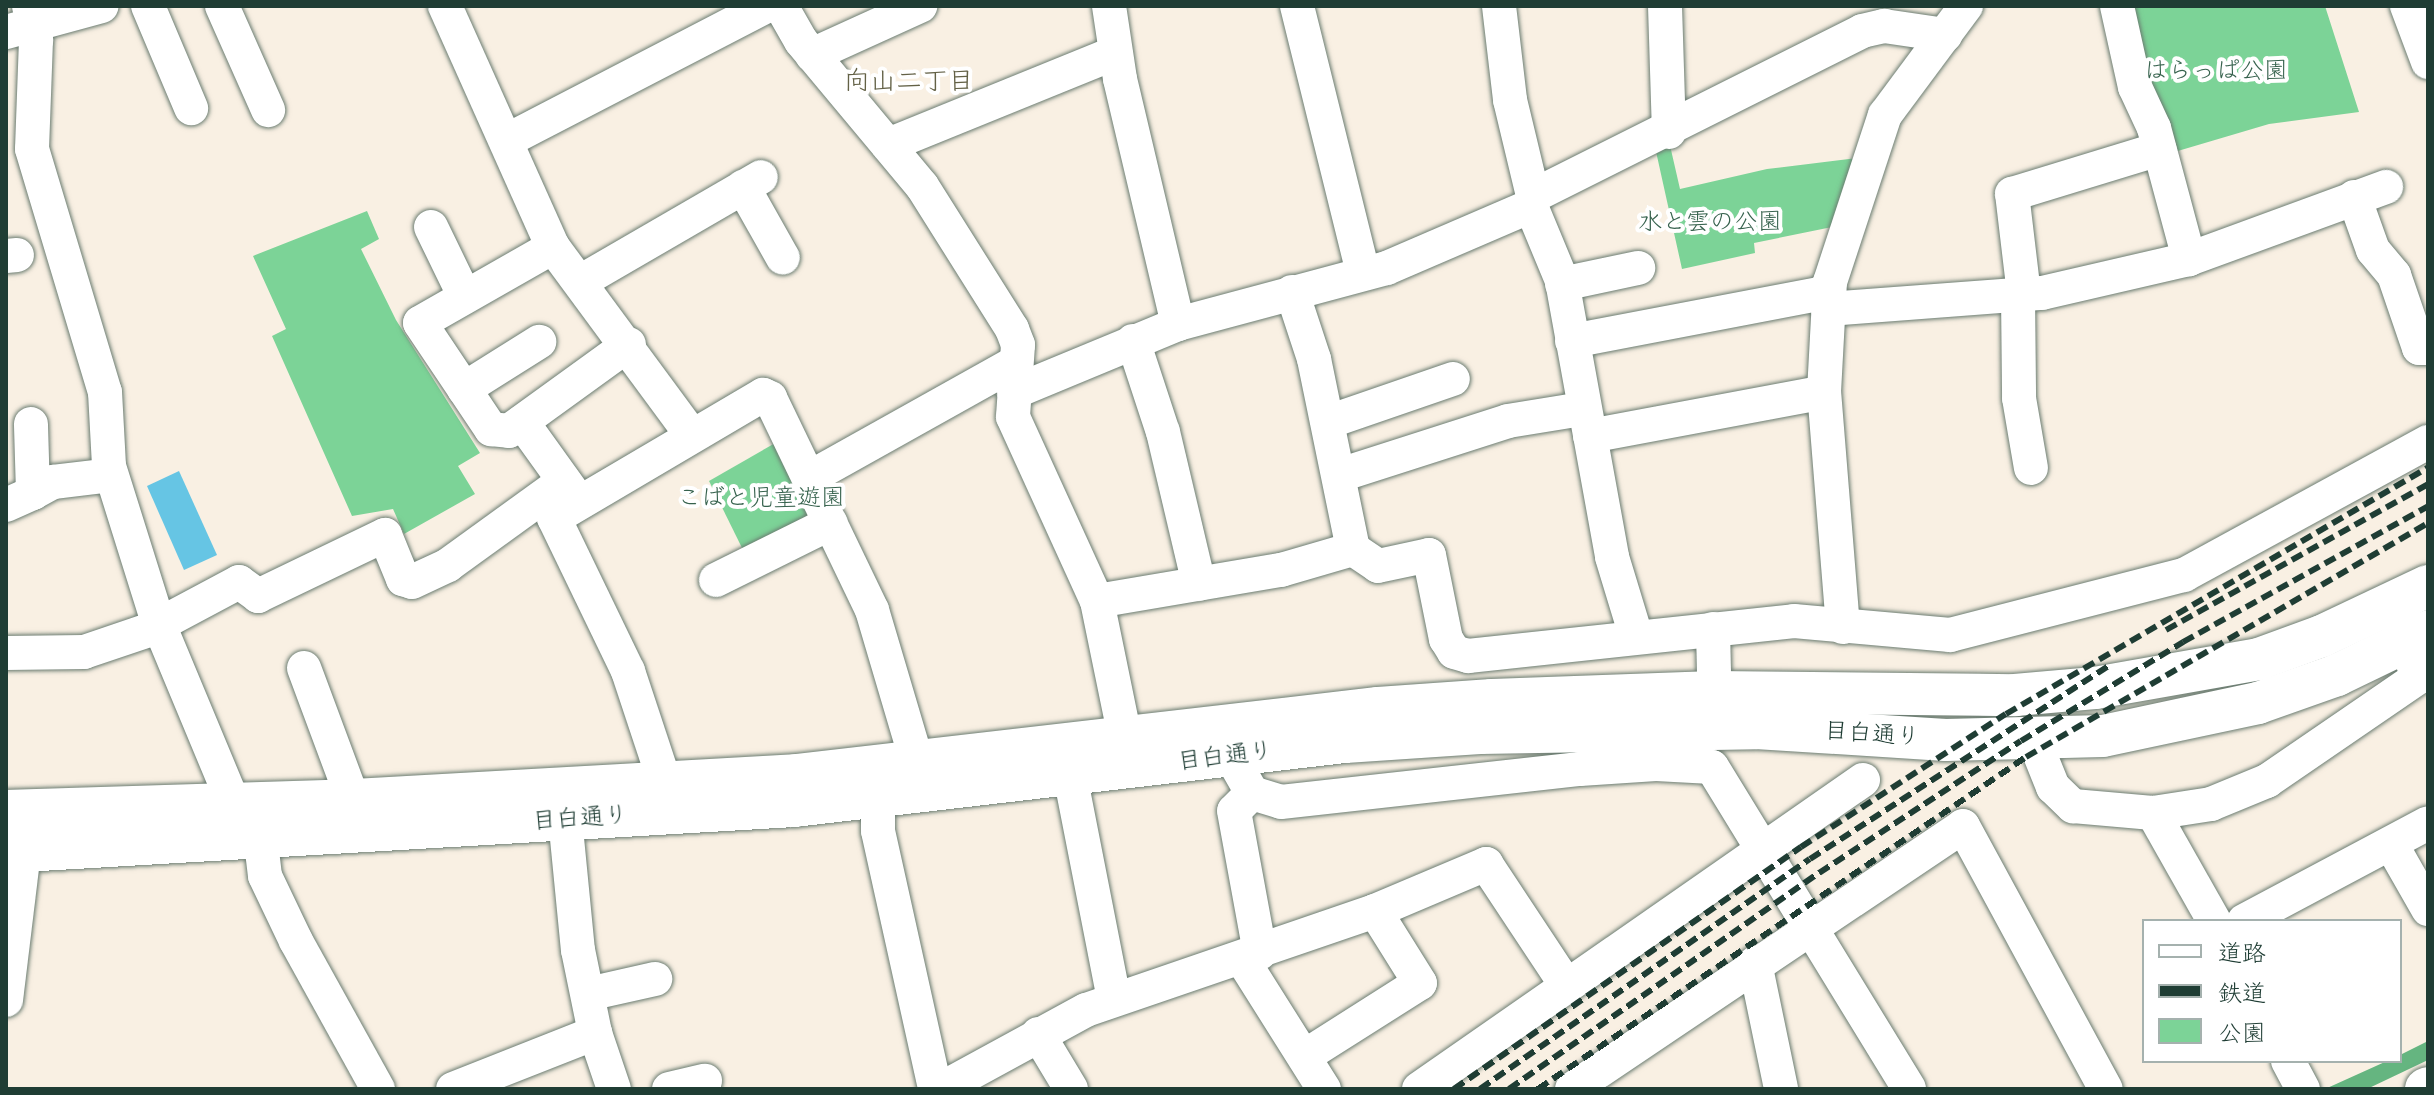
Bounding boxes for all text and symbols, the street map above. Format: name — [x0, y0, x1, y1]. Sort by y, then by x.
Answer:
park label: はらっぱ公園 — [2144, 57, 2288, 85]
district label: 向山二丁目 — [844, 64, 974, 96]
park label: 水と雲の公園 — [1638, 208, 1782, 236]
park label: こばと児童遊園 — [677, 484, 845, 512]
street label: 目白通り — [1823, 716, 1921, 752]
street label: 目白通り — [1176, 736, 1274, 776]
street label: 目白通り — [531, 800, 629, 836]
legend — [2142, 919, 2402, 1063]
text: 道路 — [2218, 937, 2266, 969]
text: 鉄道 — [2218, 977, 2266, 1009]
text: 公園 — [2218, 1017, 2266, 1049]

